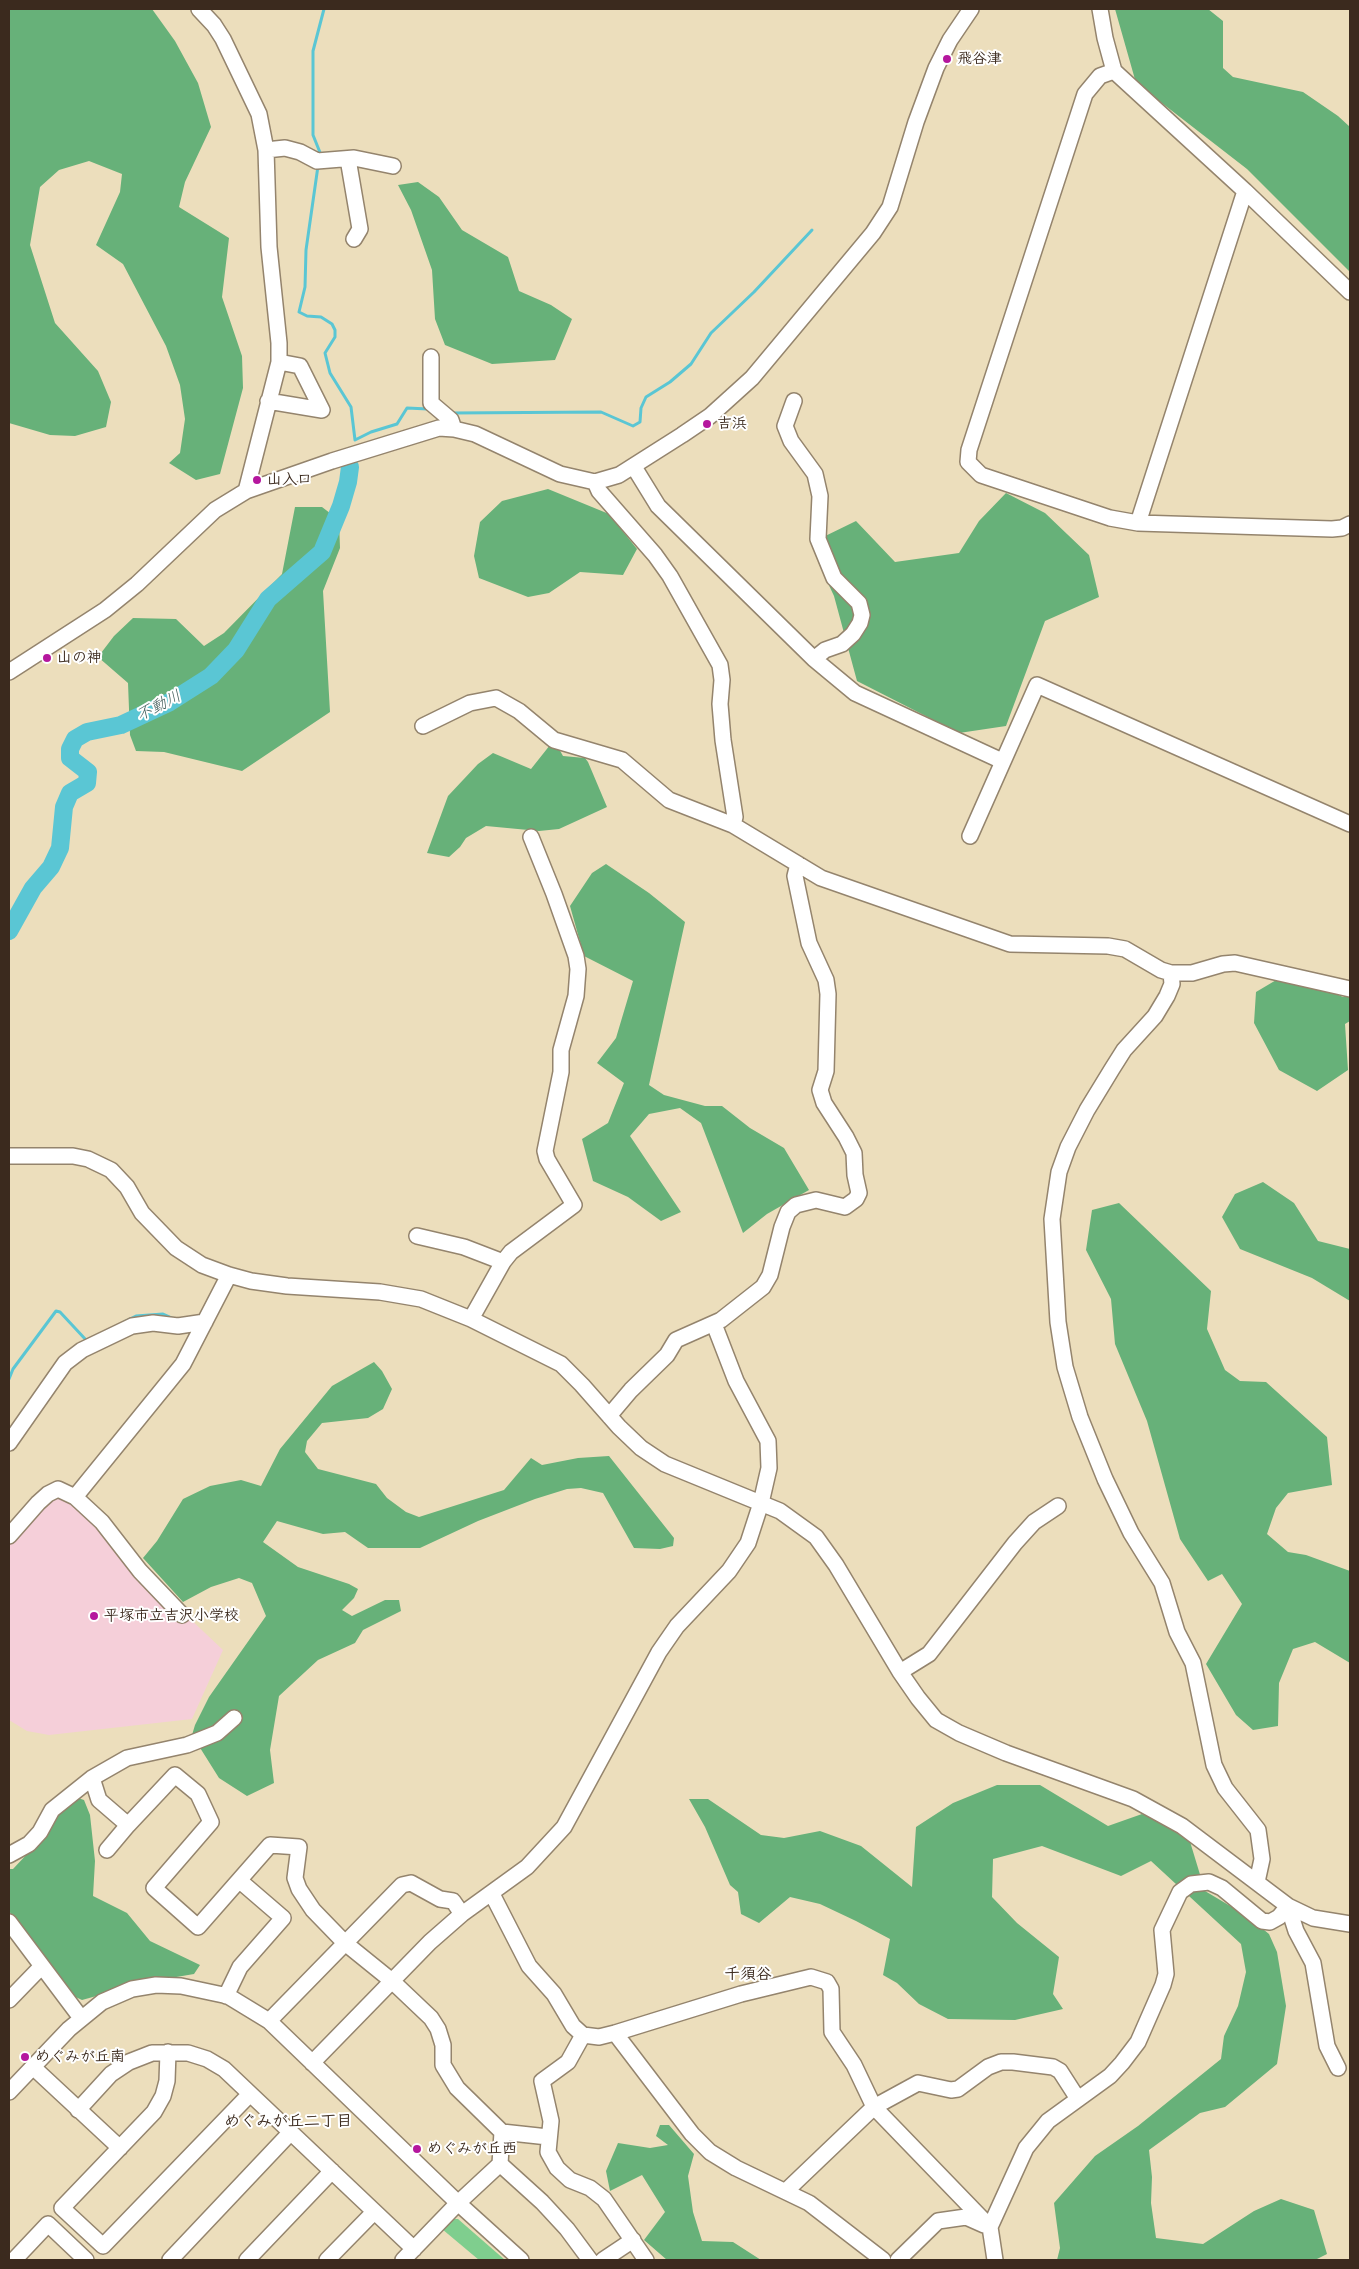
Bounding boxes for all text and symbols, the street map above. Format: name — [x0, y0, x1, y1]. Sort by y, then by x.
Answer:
place label: 飛谷津 — [957, 50, 1002, 68]
marker: 飛谷津 — [941, 53, 953, 65]
place label: 吉浜 — [717, 415, 747, 433]
marker: 吉浜 — [701, 418, 713, 430]
place label: 山入口 — [267, 471, 312, 489]
marker: 山入口 — [251, 474, 263, 486]
place label: 山の神 — [57, 649, 102, 667]
marker: 山の神 — [41, 652, 53, 664]
water label: 不動川 — [133, 687, 185, 725]
place label: 平塚市立吉沢小学校 — [104, 1607, 239, 1625]
marker: 平塚市立吉沢小学校 — [88, 1610, 100, 1622]
district label: 千須谷 — [724, 1965, 772, 1985]
place label: めぐみが丘南 — [35, 2048, 125, 2066]
marker: めぐみが丘南 — [19, 2051, 31, 2063]
district label: めぐみが丘二丁目 — [224, 2112, 352, 2132]
place label: めぐみが丘西 — [427, 2140, 517, 2158]
marker: めぐみが丘西 — [411, 2143, 423, 2155]

